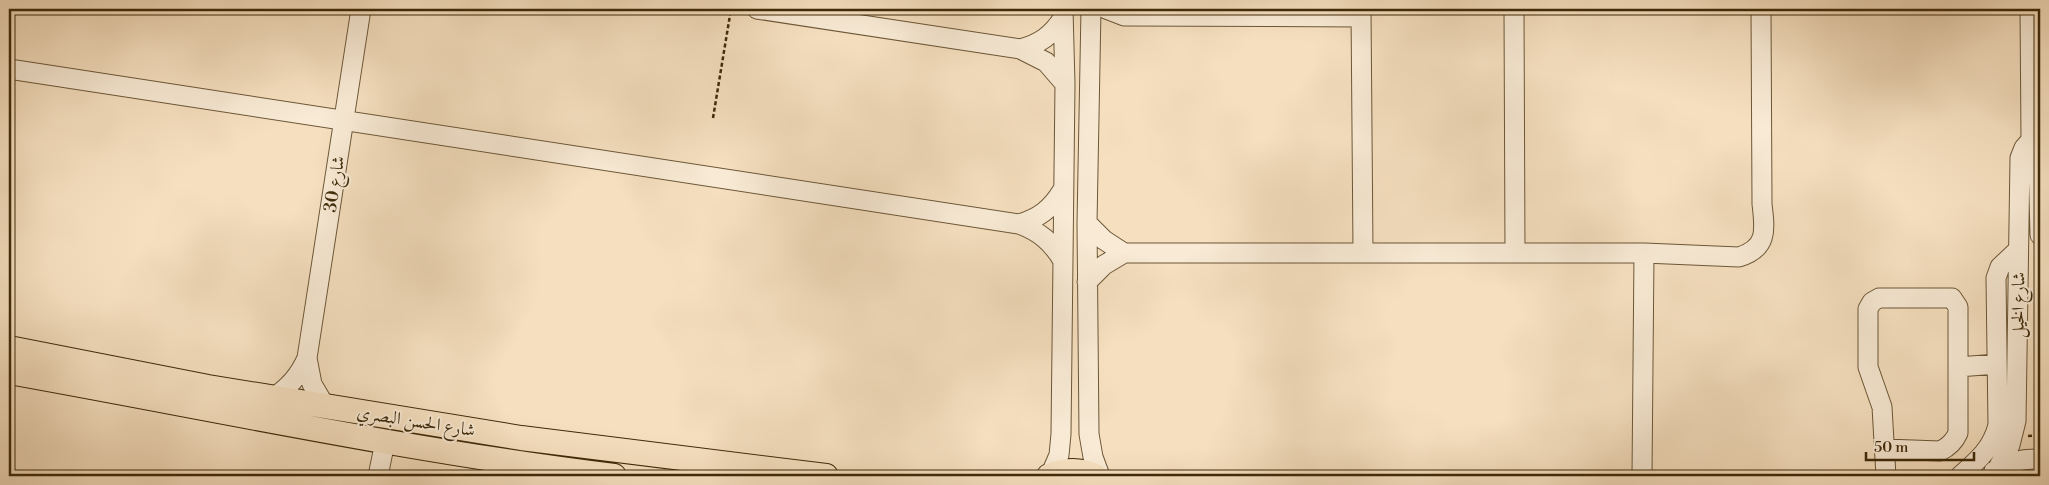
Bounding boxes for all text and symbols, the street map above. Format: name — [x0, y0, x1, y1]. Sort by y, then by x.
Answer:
street label: شارع 30 — [319, 154, 353, 214]
street label: شارع الخيل — [2006, 272, 2034, 338]
street label: شارع الحسن البصري — [355, 401, 477, 445]
scale bar — [1866, 430, 1974, 462]
text: 50 m — [1874, 438, 1908, 457]

